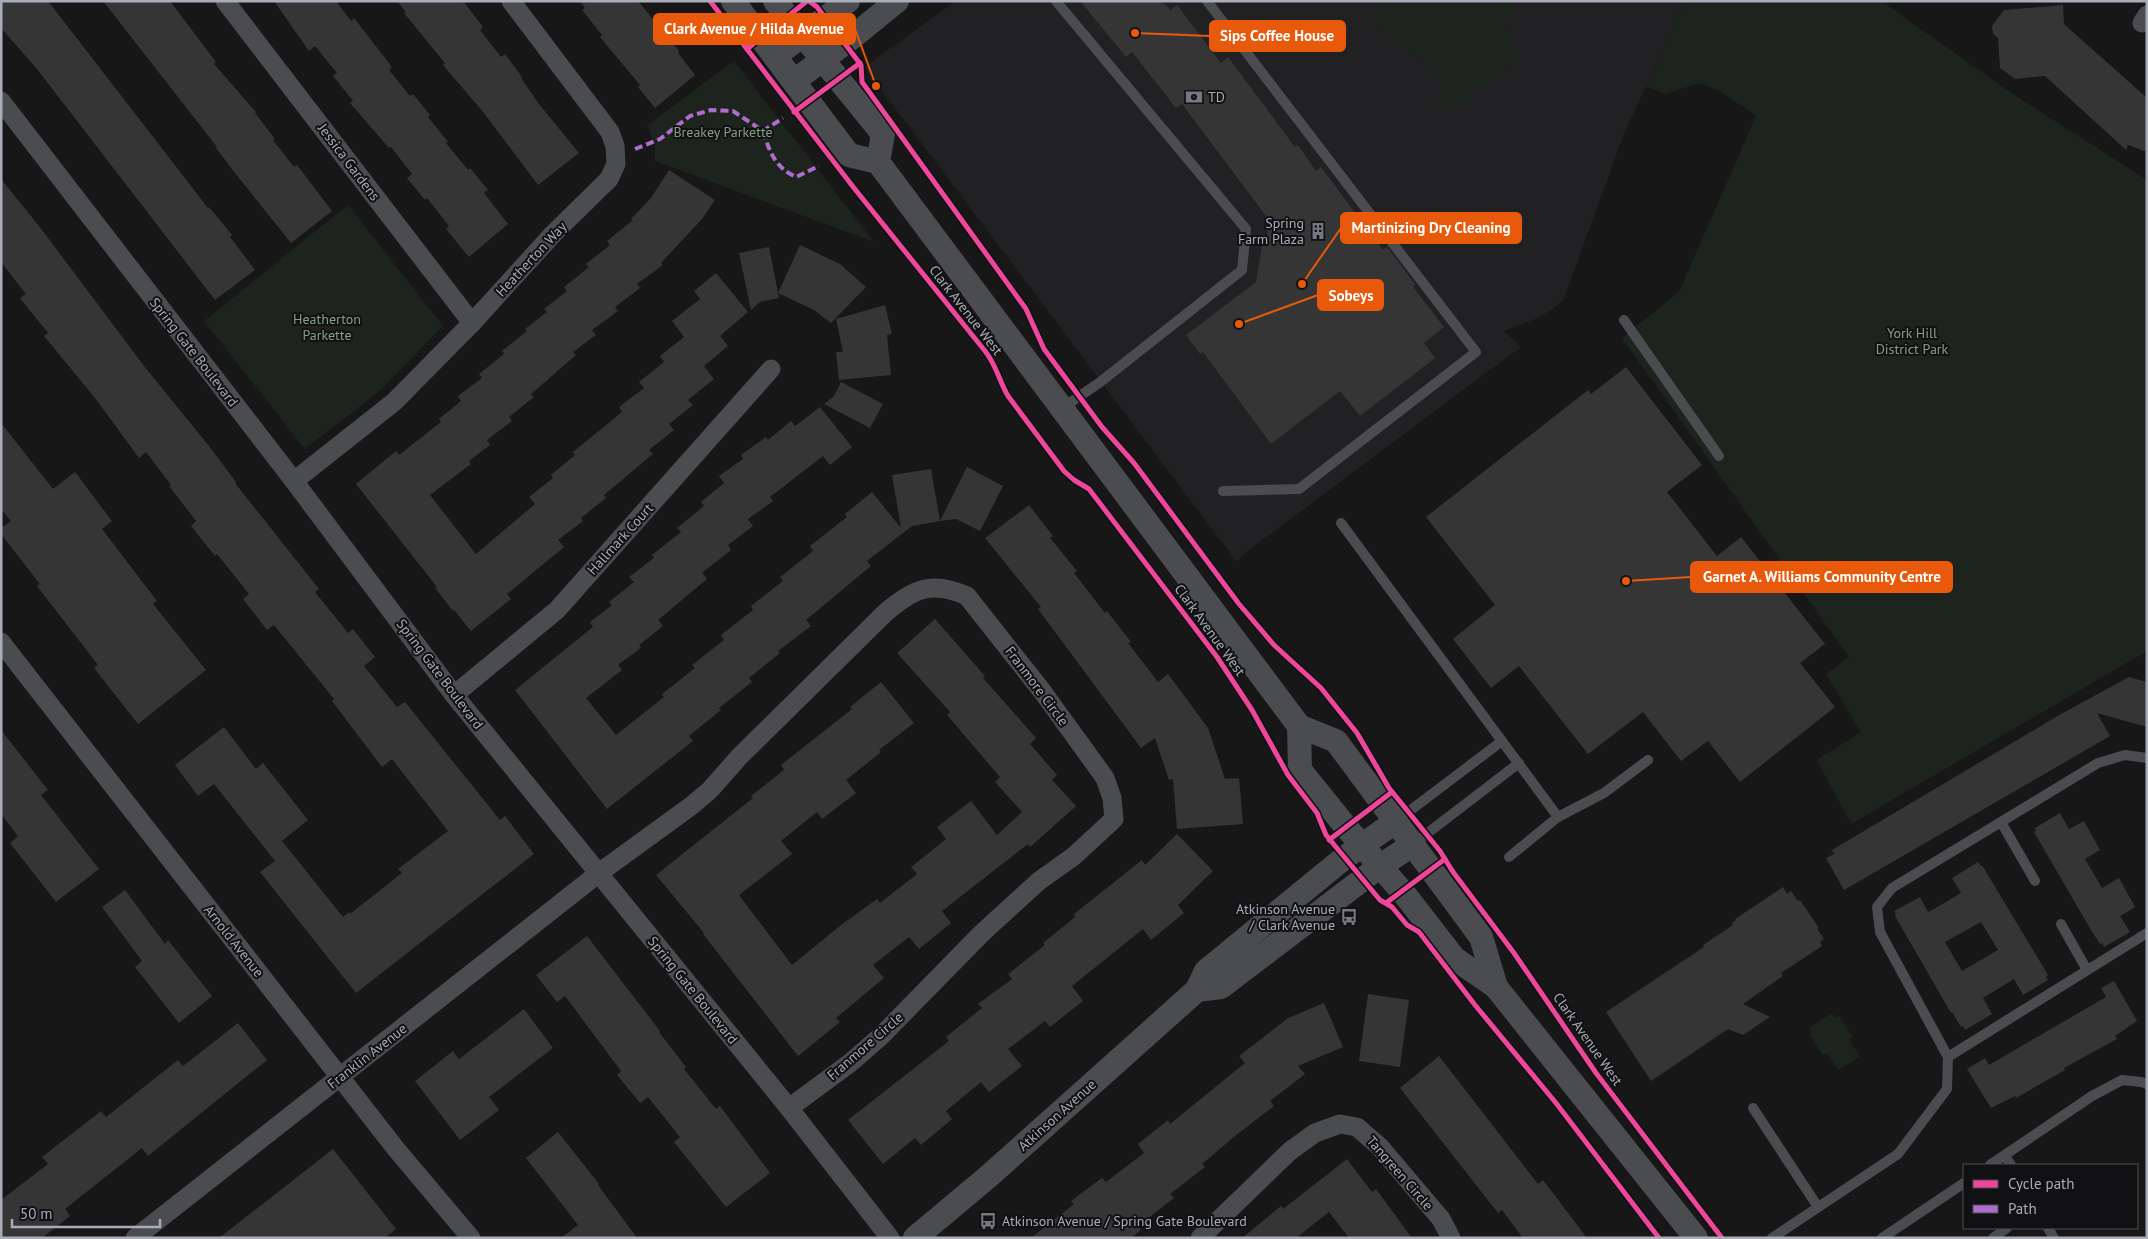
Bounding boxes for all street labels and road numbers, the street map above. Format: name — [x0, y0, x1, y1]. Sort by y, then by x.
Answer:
street label: Jessica Gardens — [313, 119, 384, 204]
street label: Heatherton Way — [492, 217, 571, 300]
street label: Clark Avenue West — [925, 261, 1007, 359]
street label: Spring Gate Boulevard — [146, 294, 242, 410]
street label: Hallmark Court — [583, 499, 657, 579]
street label: Clark Avenue West — [1171, 580, 1250, 680]
street label: Spring Gate Boulevard — [393, 615, 487, 733]
street label: Franmore Circle — [1001, 643, 1073, 729]
street label: Arnold Avenue — [200, 901, 268, 981]
street label: Spring Gate Boulevard — [644, 932, 742, 1048]
street label: Clark Avenue West — [1549, 989, 1627, 1089]
street label: Franmore Circle — [823, 1008, 907, 1084]
street label: Franklin Avenue — [324, 1019, 410, 1093]
street label: Atkinson Avenue — [1014, 1075, 1100, 1155]
street label: Tangreen Circle — [1363, 1132, 1437, 1214]

